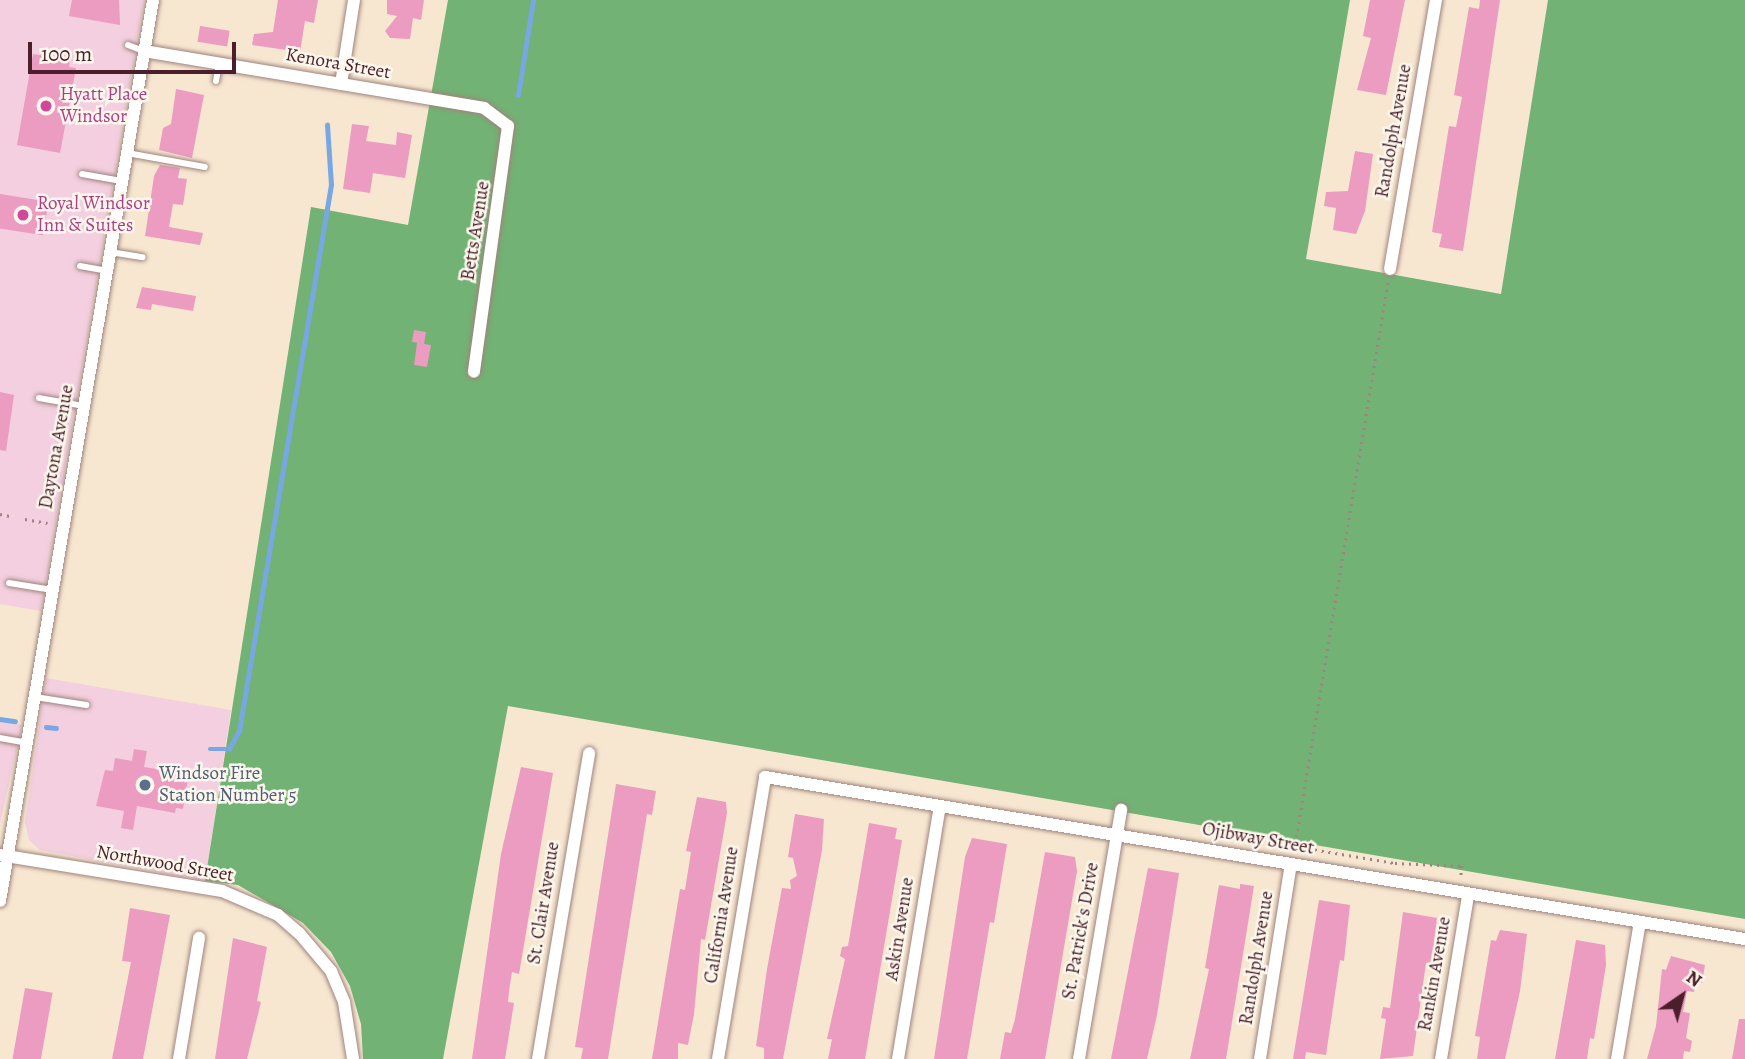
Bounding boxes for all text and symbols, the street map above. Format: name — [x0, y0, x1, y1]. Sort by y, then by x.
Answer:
scale bar — [32, 28, 240, 72]
text: 100 m — [41, 40, 92, 68]
street label: Kenora Street — [284, 44, 392, 84]
street label: Randolph Avenue — [1371, 62, 1417, 200]
place label: Hyatt Place Windsor — [60, 84, 147, 128]
marker: Hyatt Place Windsor — [38, 98, 54, 114]
street label: Betts Avenue — [457, 180, 495, 282]
place label: Royal Windsor Inn & Suites — [37, 193, 150, 237]
marker: Royal Windsor Inn & Suites — [15, 207, 31, 223]
street label: Daytona Avenue — [35, 383, 79, 511]
place label: Windsor Fire Station Number 5 — [159, 763, 297, 807]
marker: Windsor Fire Station Number 5 — [137, 777, 153, 793]
street label: Ojibway Street — [1200, 818, 1316, 860]
street label: St. Clair Avenue — [523, 840, 565, 966]
street label: Northwood Street — [95, 841, 235, 887]
street label: California Avenue — [700, 845, 744, 985]
street label: St. Patrick's Drive — [1058, 860, 1104, 1002]
street label: Askin Avenue — [881, 876, 919, 982]
street label: Randolph Avenue — [1235, 889, 1279, 1027]
street label: Rankin Avenue — [1414, 915, 1456, 1033]
north arrow — [1647, 961, 1717, 1031]
text: N — [1681, 964, 1707, 993]

